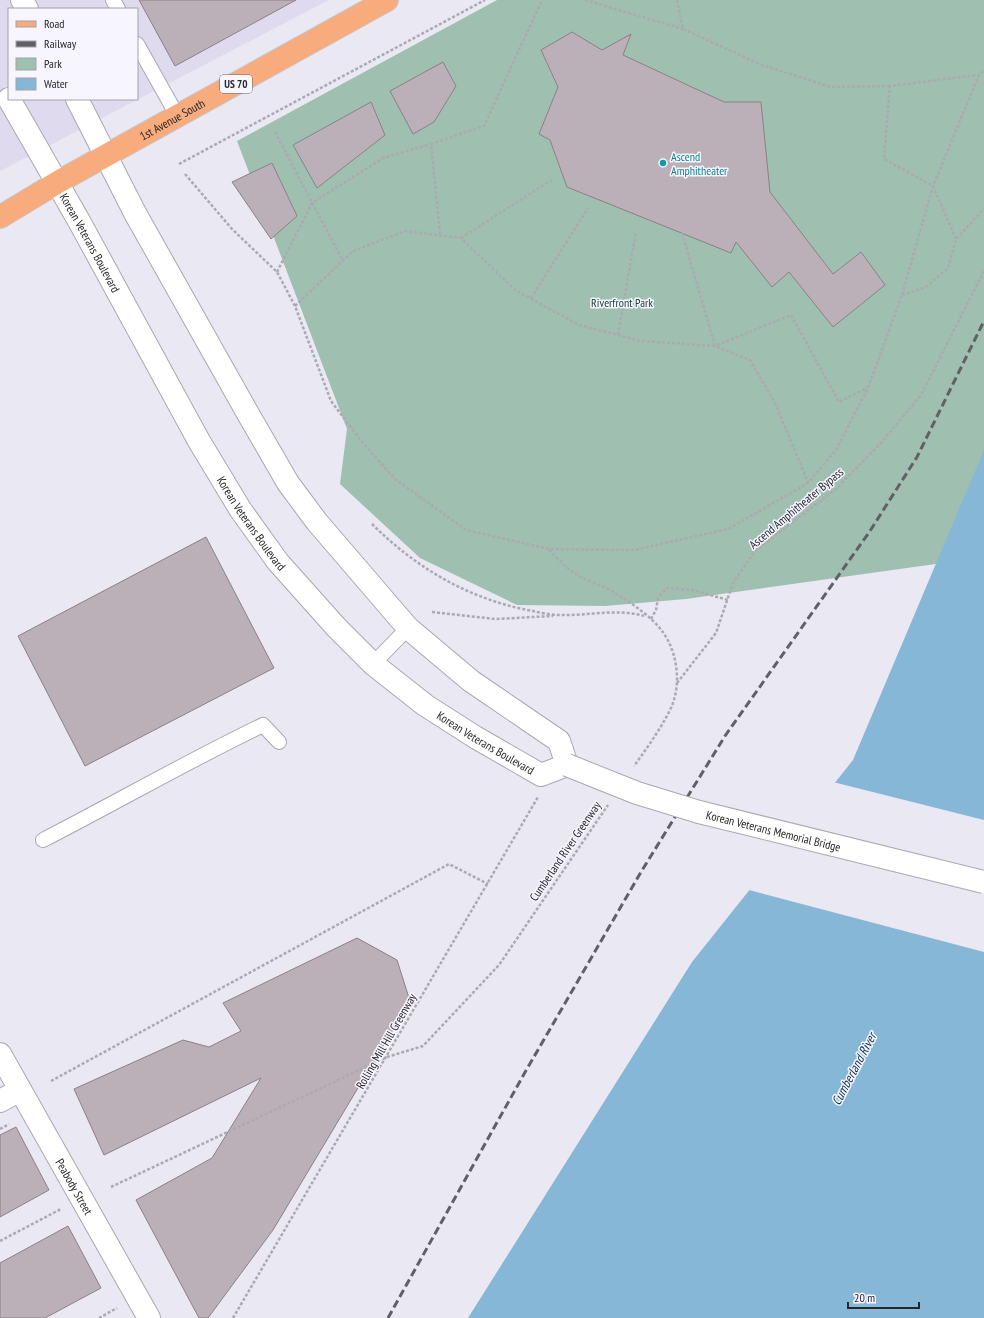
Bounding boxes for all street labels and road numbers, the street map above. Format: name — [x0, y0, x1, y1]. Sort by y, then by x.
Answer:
road number: US 70 — [220, 75, 252, 93]
street label: 1st Avenue South — [137, 95, 207, 143]
street label: Korean Veterans Boulevard — [57, 190, 124, 295]
street label: Ascend Amphitheater Bypass — [746, 464, 846, 552]
street label: Korean Veterans Boulevard — [214, 473, 289, 573]
street label: Korean Veterans Boulevard — [434, 707, 537, 777]
street label: Cumberland River Greenway — [526, 798, 604, 904]
street label: Korean Veterans Memorial Bridge — [705, 807, 842, 854]
street label: Rolling Mill Hill Greenway — [353, 990, 420, 1091]
street label: Peabody Street — [53, 1156, 97, 1218]

